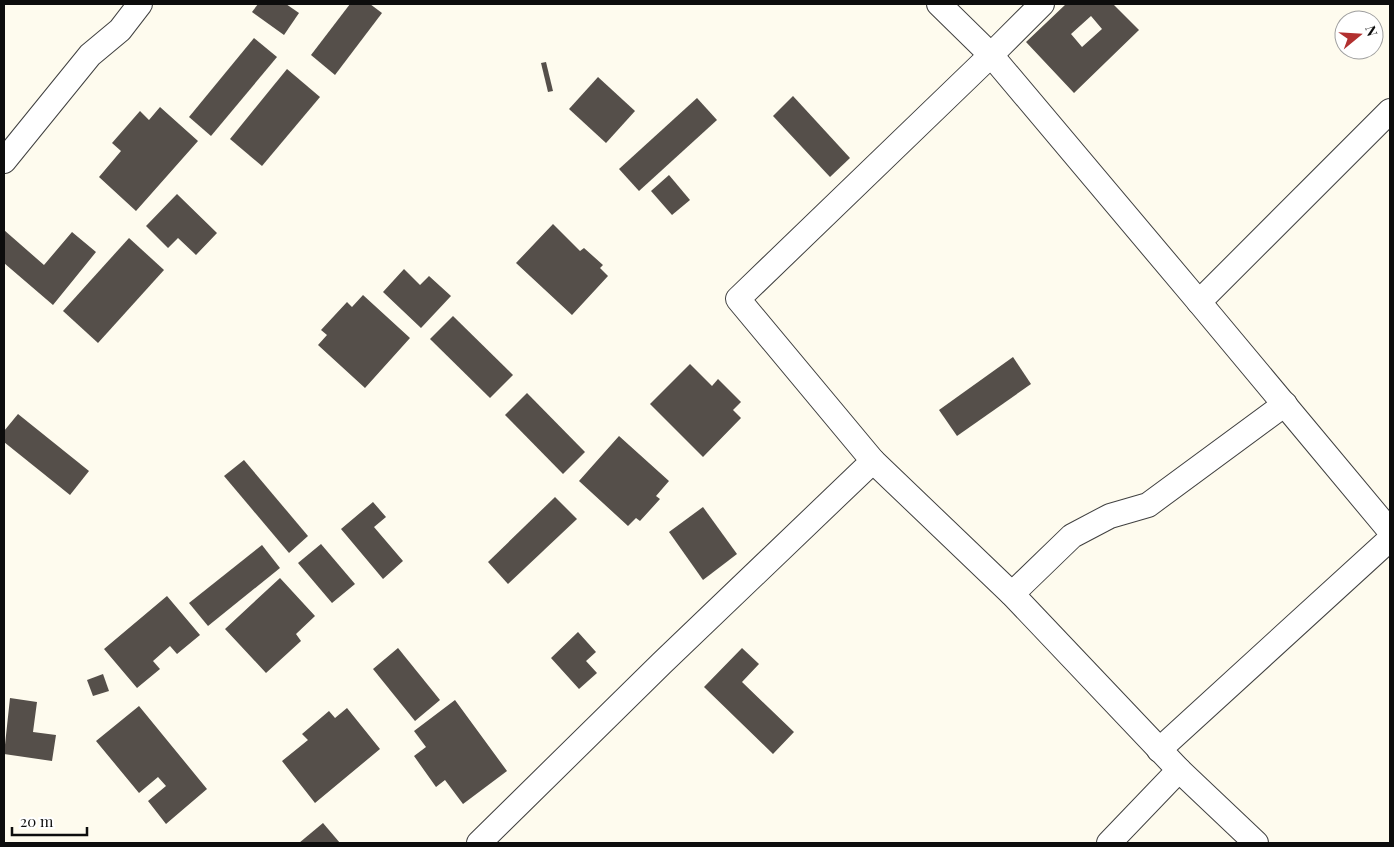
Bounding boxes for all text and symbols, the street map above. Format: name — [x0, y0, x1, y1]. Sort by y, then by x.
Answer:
north arrow — [1334, 10, 1384, 60]
text: N — [1361, 23, 1382, 39]
scale bar — [12, 804, 88, 836]
text: 20 m — [20, 811, 54, 831]

